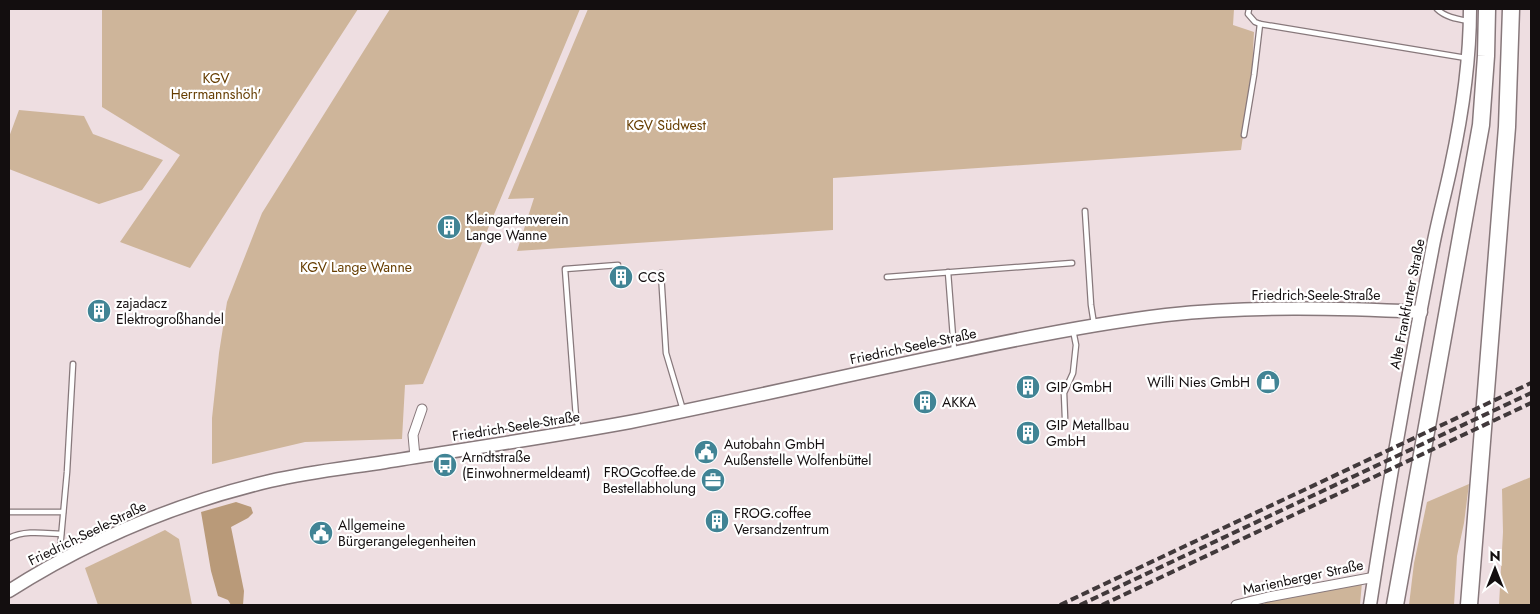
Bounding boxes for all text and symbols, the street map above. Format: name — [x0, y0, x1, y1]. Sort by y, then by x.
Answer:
park label: KGV Herrmannshöh' — [171, 68, 261, 104]
park label: KGV Südwest — [626, 115, 706, 135]
place label: Kleingartenverein Lange Wanne — [466, 209, 569, 245]
building icon: Kleingartenverein Lange Wanne — [436, 214, 462, 240]
street label: Alte Frankfurter Straße — [1385, 237, 1429, 371]
park label: KGV Lange Wanne — [300, 257, 412, 277]
building icon: CCS — [608, 264, 634, 290]
place label: CCS — [638, 267, 665, 287]
street label: Friedrich-Seele-Straße — [1252, 285, 1380, 305]
place label: zajadacz Elektrogroßhandel — [116, 293, 224, 329]
building icon: zajadacz Elektrogroßhandel — [86, 298, 112, 324]
street label: Friedrich-Seele-Straße — [848, 323, 978, 369]
shop icon: Willi Nies GmbH — [1255, 369, 1281, 395]
place label: Willi Nies GmbH — [1147, 372, 1250, 392]
building icon: GIP GmbH — [1015, 374, 1041, 400]
place label: GIP GmbH — [1046, 377, 1112, 397]
building icon: AKKA — [912, 389, 938, 415]
place label: AKKA — [942, 392, 977, 412]
street label: Friedrich-Seele-Straße — [451, 406, 581, 446]
place label: GIP Metallbau GmbH — [1046, 415, 1129, 451]
building icon: GIP Metallbau GmbH — [1015, 420, 1041, 446]
place label: Autobahn GmbH Außenstelle Wolfenbüttel — [724, 434, 872, 470]
public building icon: Autobahn GmbH Außenstelle Wolfenbüttel — [693, 439, 719, 465]
place label: Arndtstraße (Einwohnermeldeamt) — [462, 447, 591, 483]
bus stop icon: Arndtstraße (Einwohnermeldeamt) — [432, 452, 458, 478]
place label: FROGcoffee.de Bestellabholung — [603, 462, 696, 498]
office icon: FROGcoffee.de Bestellabholung — [700, 467, 726, 493]
street label: Friedrich-Seele-Straße — [25, 496, 149, 570]
place label: FROG.coffee Versandzentrum — [734, 503, 829, 539]
building icon: FROG.coffee Versandzentrum — [704, 508, 730, 534]
place label: Allgemeine Bürgerangelegenheiten — [338, 515, 476, 551]
public building icon: Allgemeine Bürgerangelegenheiten — [308, 520, 334, 546]
north arrow — [1470, 544, 1520, 594]
text: N — [1489, 546, 1501, 566]
street label: Marienberger Straße — [1241, 554, 1365, 600]

